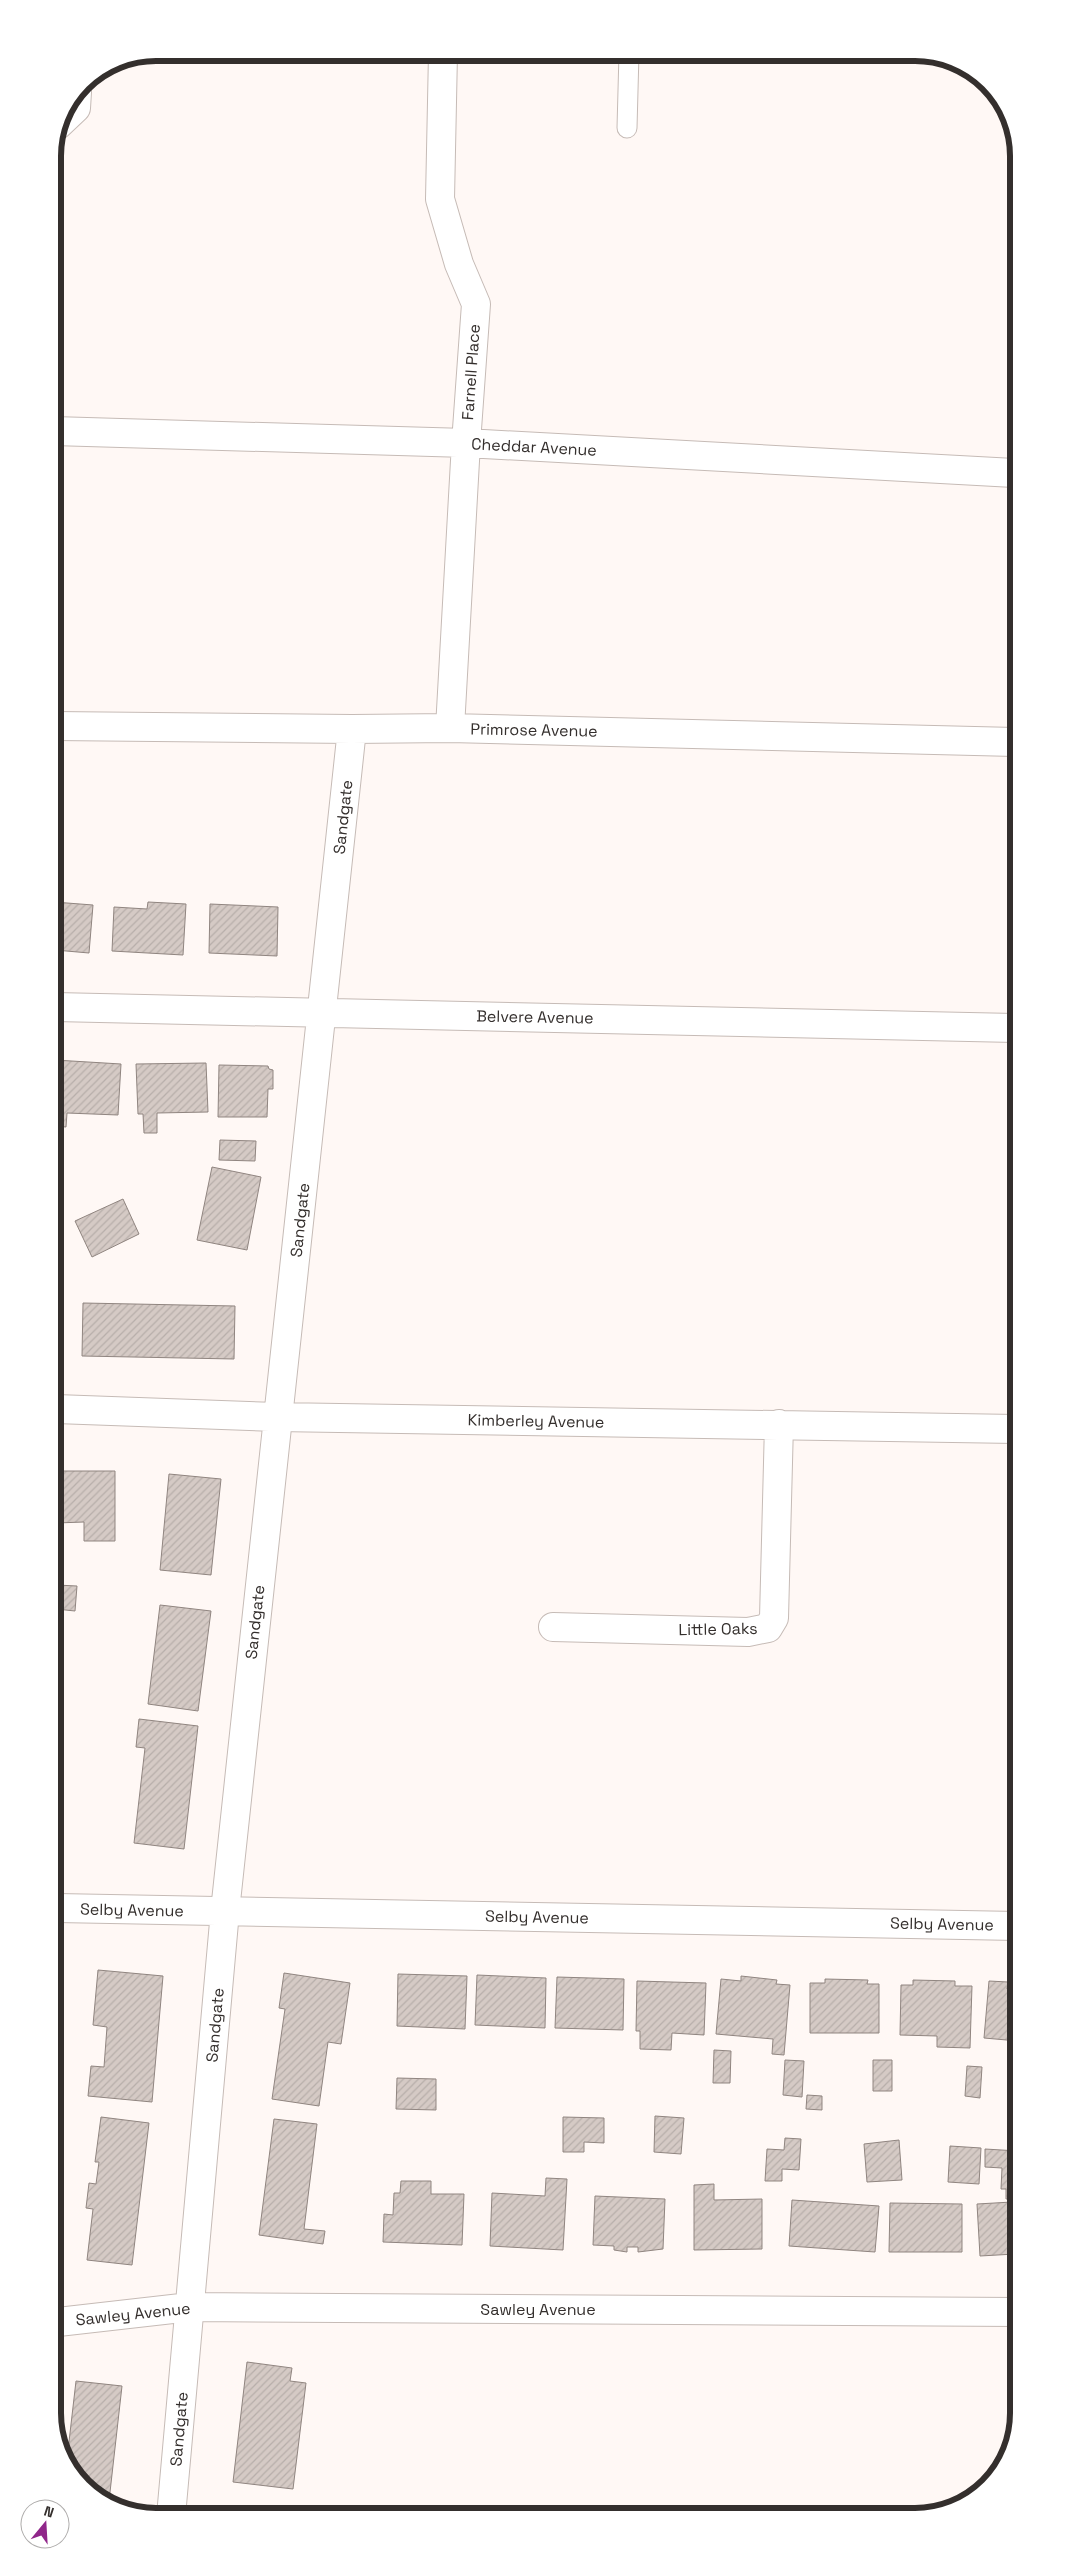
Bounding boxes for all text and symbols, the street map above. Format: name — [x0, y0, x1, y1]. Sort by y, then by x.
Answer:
street label: Farnell Place — [457, 323, 485, 421]
street label: Cheddar Avenue — [471, 433, 597, 461]
street label: Primrose Avenue — [470, 718, 598, 742]
street label: Sandgate — [329, 779, 357, 855]
street label: Belvere Avenue — [476, 1005, 594, 1029]
street label: Sandgate — [286, 1182, 314, 1258]
street label: Kimberley Avenue — [467, 1409, 605, 1433]
street label: Sandgate — [241, 1584, 269, 1660]
street label: Little Oaks — [678, 1618, 758, 1640]
street label: Selby Avenue — [80, 1899, 184, 1921]
street label: Selby Avenue — [485, 1906, 589, 1928]
street label: Selby Avenue — [890, 1913, 994, 1935]
street label: Sandgate — [201, 1987, 229, 2063]
street label: Sawley Avenue — [75, 2298, 191, 2330]
street label: Sawley Avenue — [480, 2299, 596, 2320]
street label: Sandgate — [165, 2391, 193, 2467]
north arrow — [20, 2499, 70, 2549]
text: N — [42, 2502, 56, 2522]

